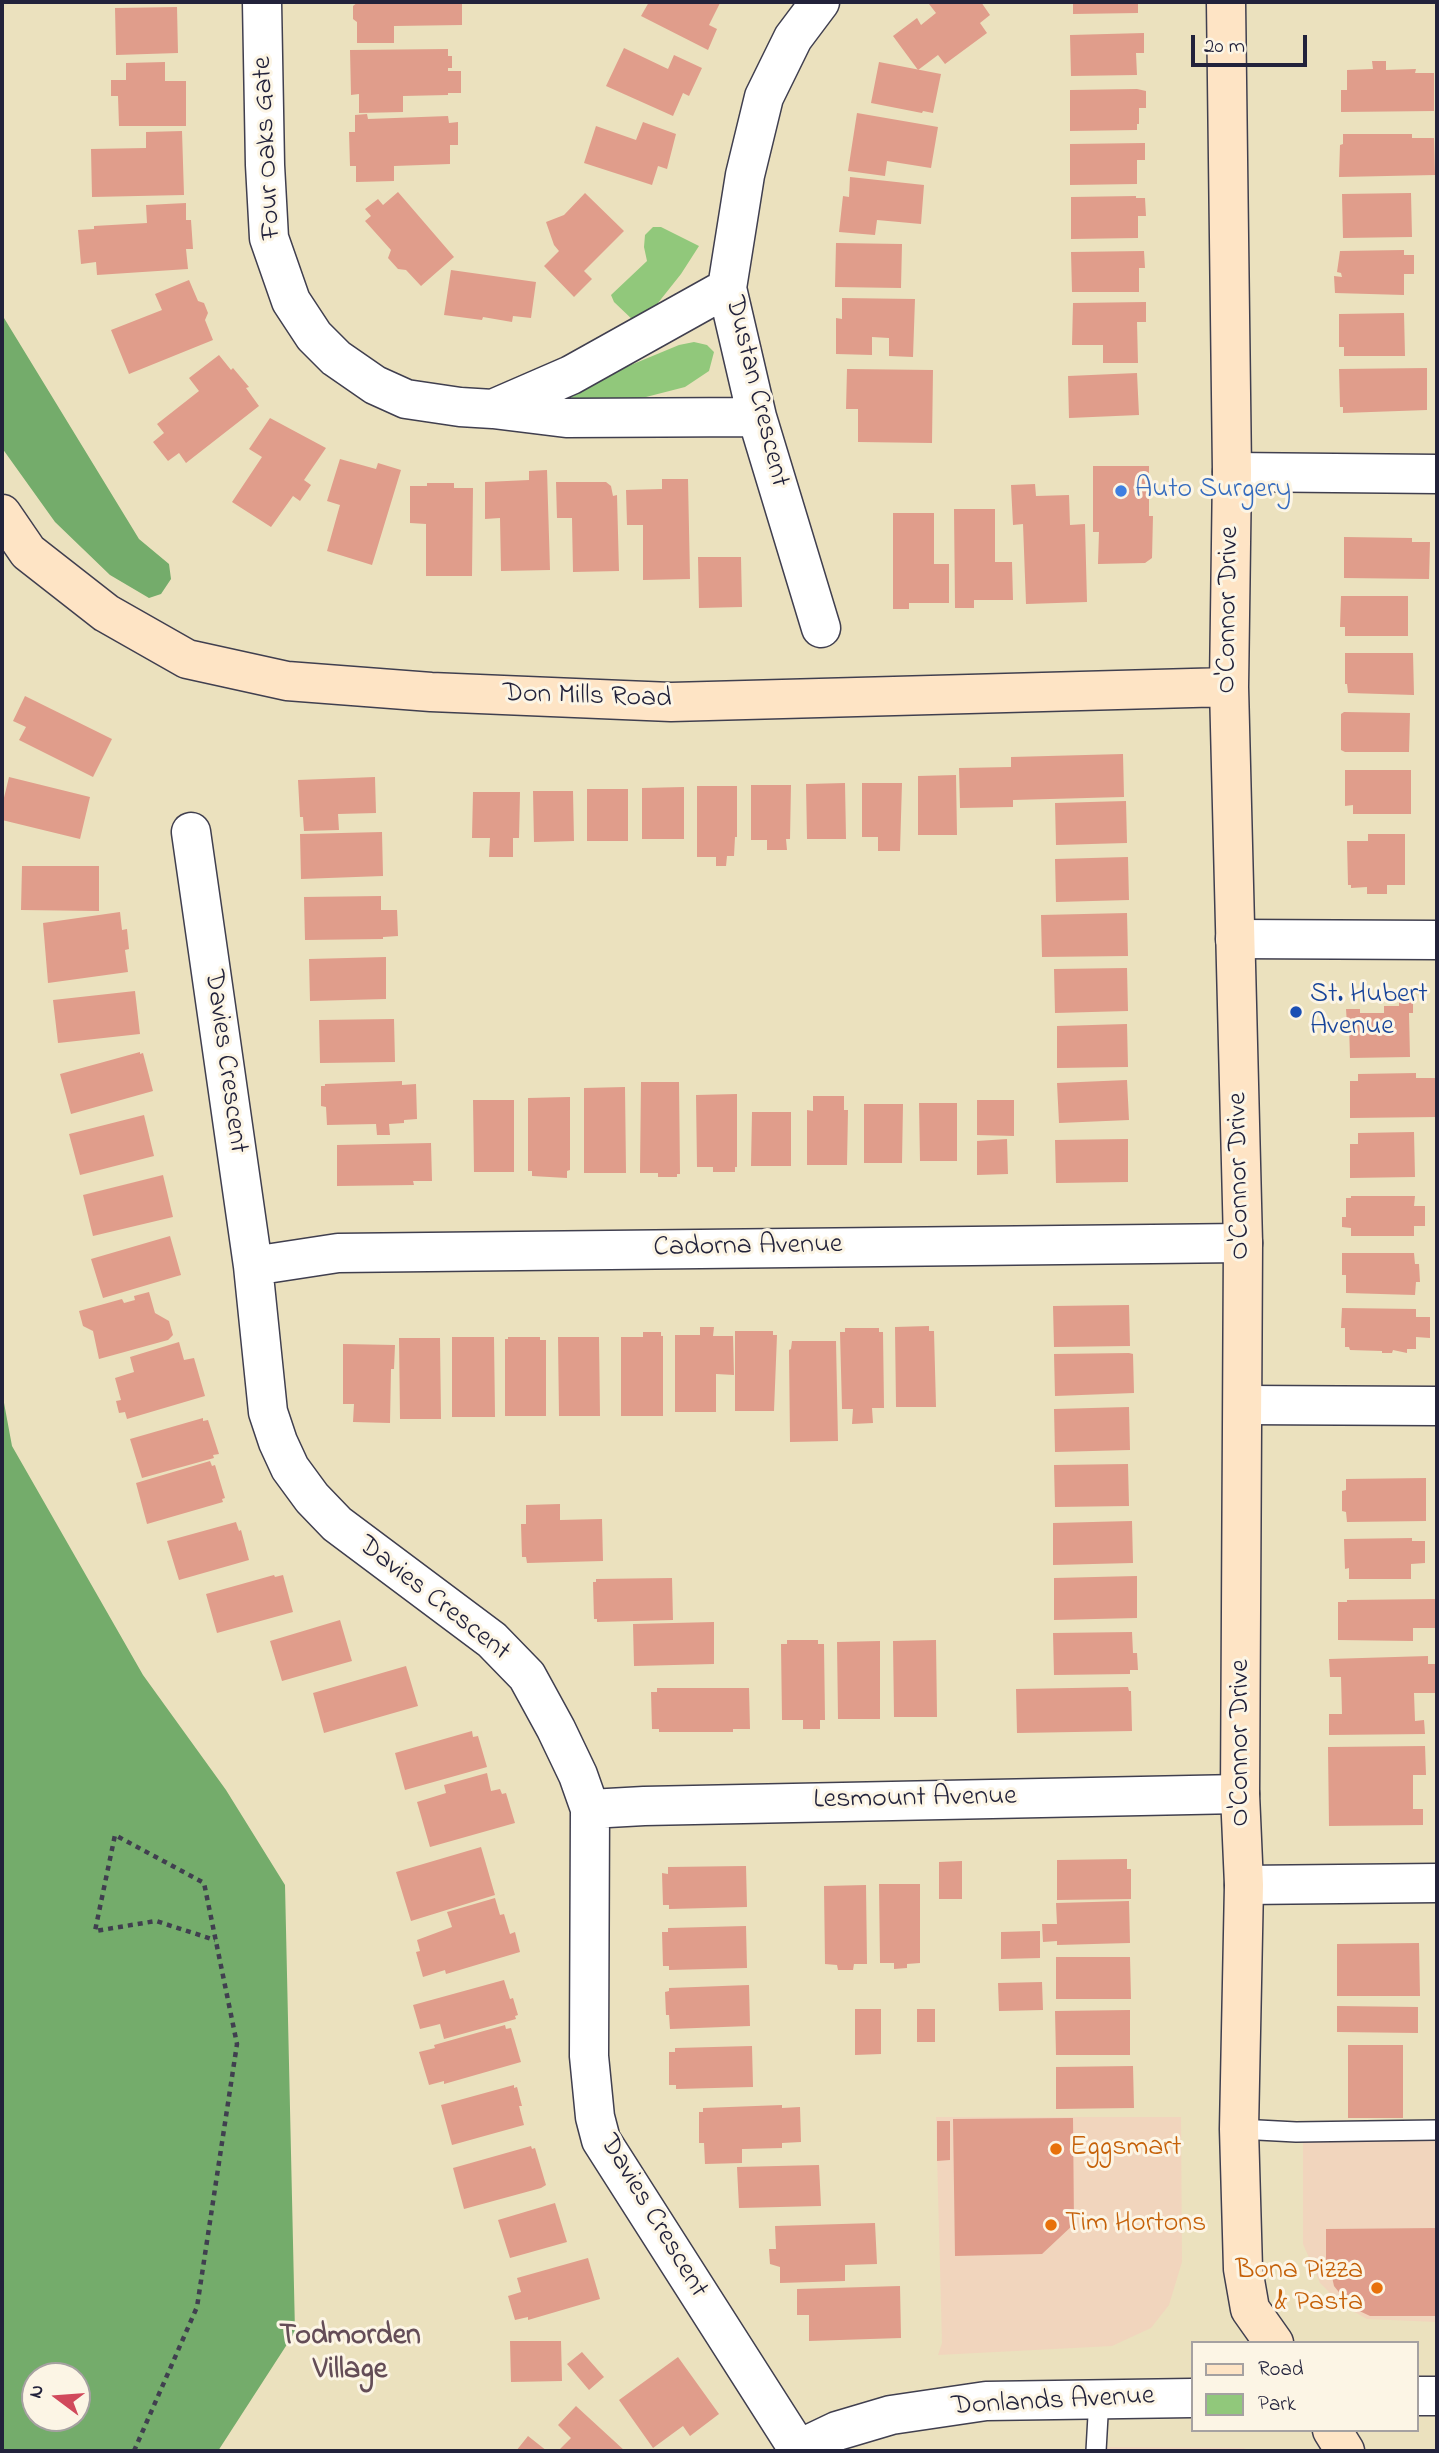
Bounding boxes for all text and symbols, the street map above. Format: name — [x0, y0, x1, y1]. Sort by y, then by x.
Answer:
scale bar — [1194, 21, 1310, 65]
text: 20 m — [1204, 32, 1245, 62]
street label: Four Oaks Gate — [247, 56, 291, 240]
street label: Dustan Crescent — [715, 293, 795, 491]
place label: Auto Surgery — [1135, 474, 1291, 508]
marker: Auto Surgery — [1113, 483, 1129, 499]
street label: O'Connor Drive — [1212, 526, 1248, 694]
street label: Don Mills Road — [502, 678, 672, 718]
street label: Davies Crescent — [195, 968, 253, 1156]
place label: St. Hubert Avenue — [1310, 979, 1428, 1045]
marker: St. Hubert Avenue — [1288, 1004, 1304, 1020]
street label: O'Connor Drive — [1223, 1092, 1259, 1260]
street label: Cadorna Avenue — [653, 1230, 843, 1266]
street label: Davies Crescent — [350, 1530, 516, 1670]
street label: O'Connor Drive — [1225, 1659, 1259, 1827]
street label: Lesmount Avenue — [813, 1781, 1017, 1819]
street label: Davies Crescent — [590, 2129, 714, 2305]
place label: Eggsmart — [1070, 2132, 1181, 2166]
marker: Eggsmart — [1048, 2141, 1064, 2157]
place label: Tim Hortons — [1065, 2208, 1206, 2242]
marker: Tim Hortons — [1043, 2217, 1059, 2233]
place label: Bona Pizza & Pasta — [1236, 2255, 1363, 2321]
marker: Bona Pizza & Pasta — [1369, 2280, 1385, 2296]
district label: Todmorden Village — [279, 2320, 421, 2390]
legend — [1190, 2341, 1418, 2432]
text: Road — [1258, 2355, 1304, 2385]
north arrow — [21, 2362, 91, 2432]
street label: Donlands Avenue — [951, 2381, 1155, 2425]
text: N — [23, 2382, 52, 2402]
text: Park — [1258, 2390, 1296, 2420]

